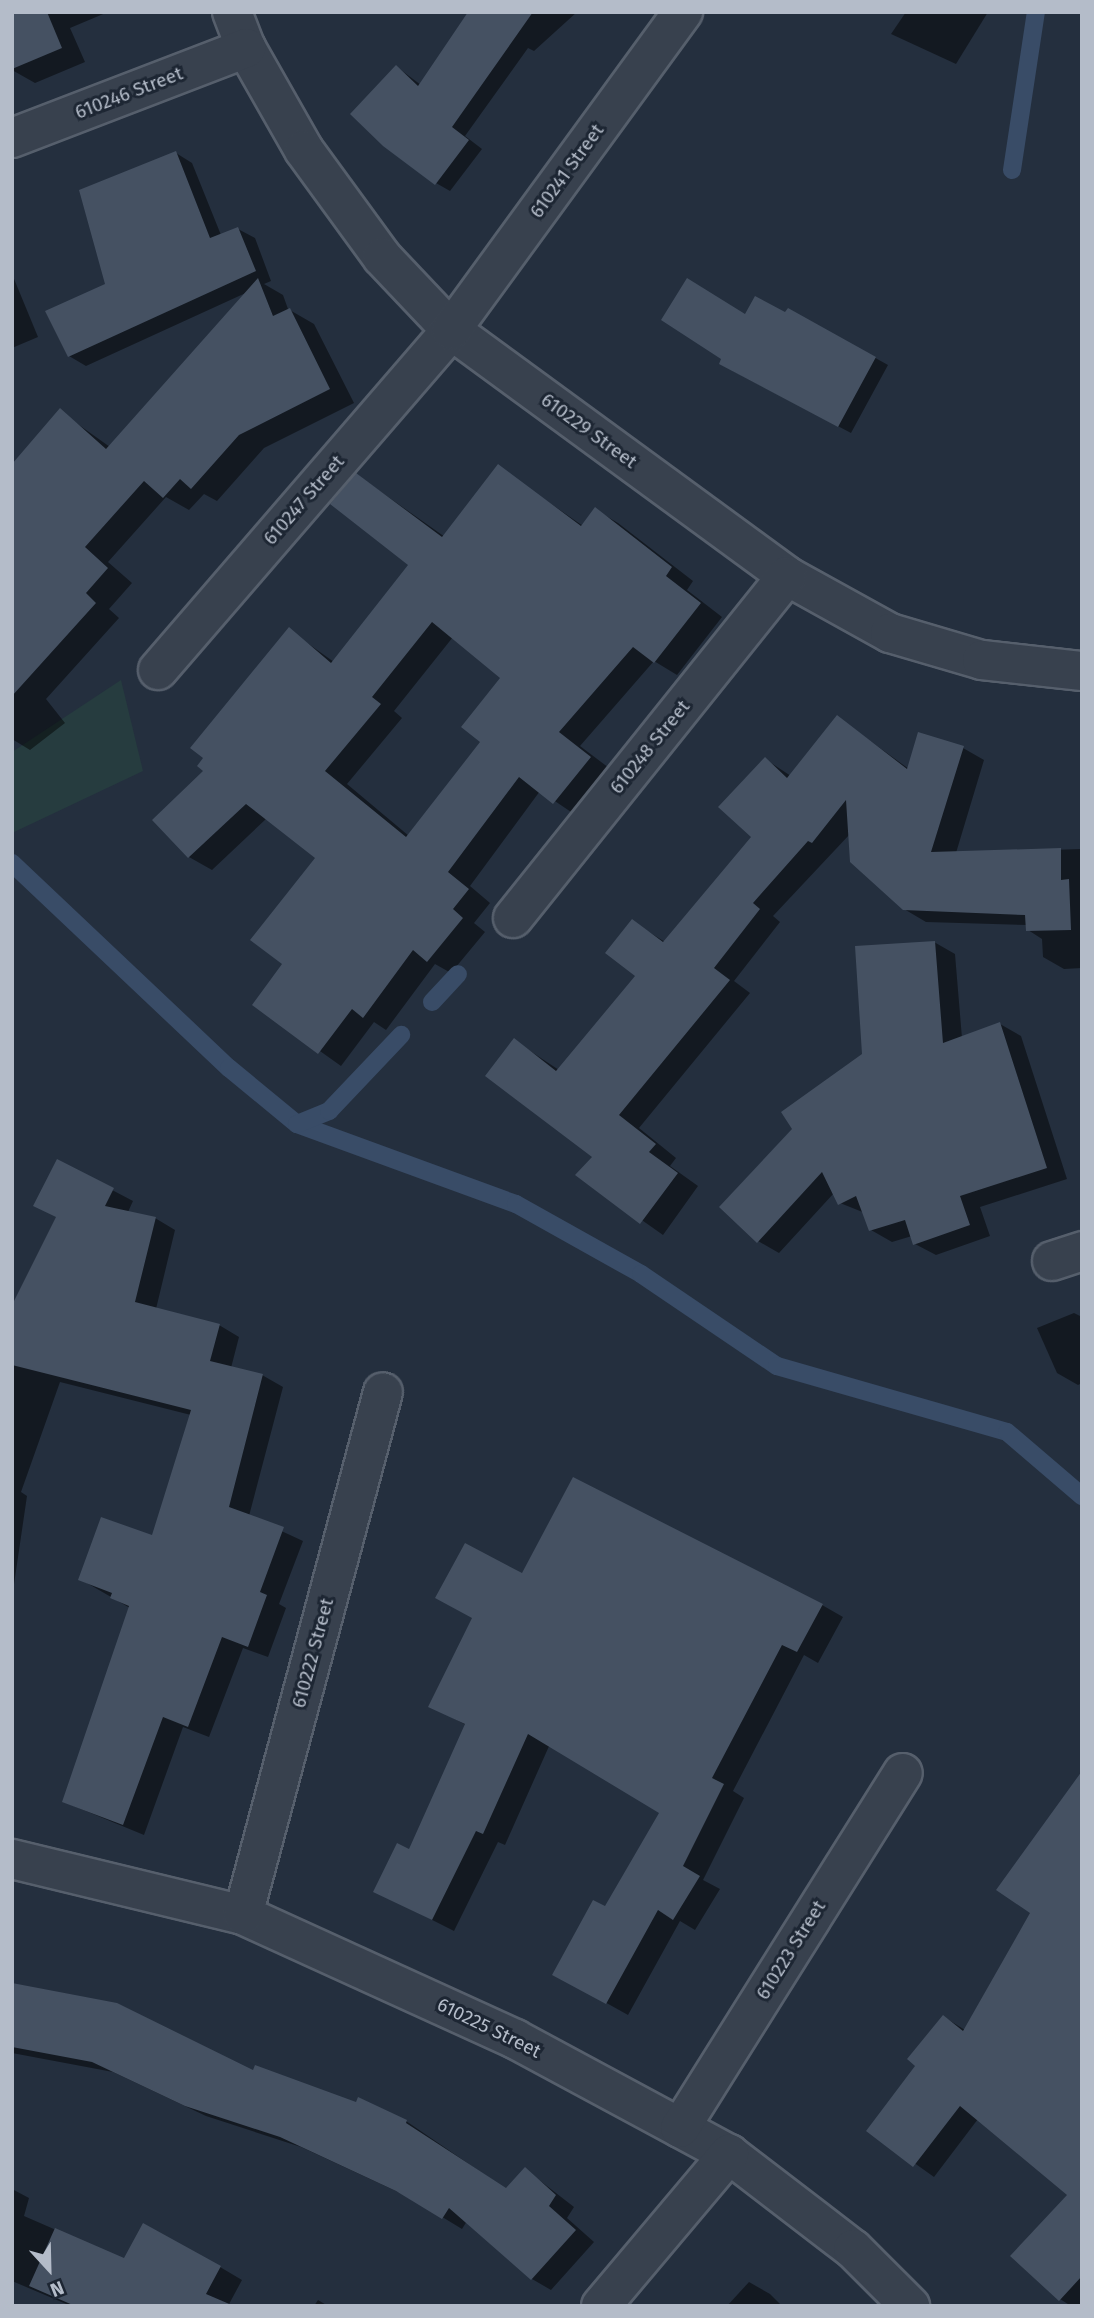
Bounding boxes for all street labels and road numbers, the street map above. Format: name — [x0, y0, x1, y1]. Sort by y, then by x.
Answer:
street label: 610246 Street — [72, 62, 186, 124]
street label: 610241 Street — [525, 120, 609, 222]
street label: 610229 Street — [537, 389, 641, 473]
street label: 610247 Street — [259, 450, 349, 550]
street label: 610248 Street — [605, 696, 695, 798]
street label: 610222 Street — [287, 1596, 339, 1710]
street label: 610223 Street — [752, 1896, 830, 2004]
street label: 610225 Street — [433, 1993, 545, 2063]

